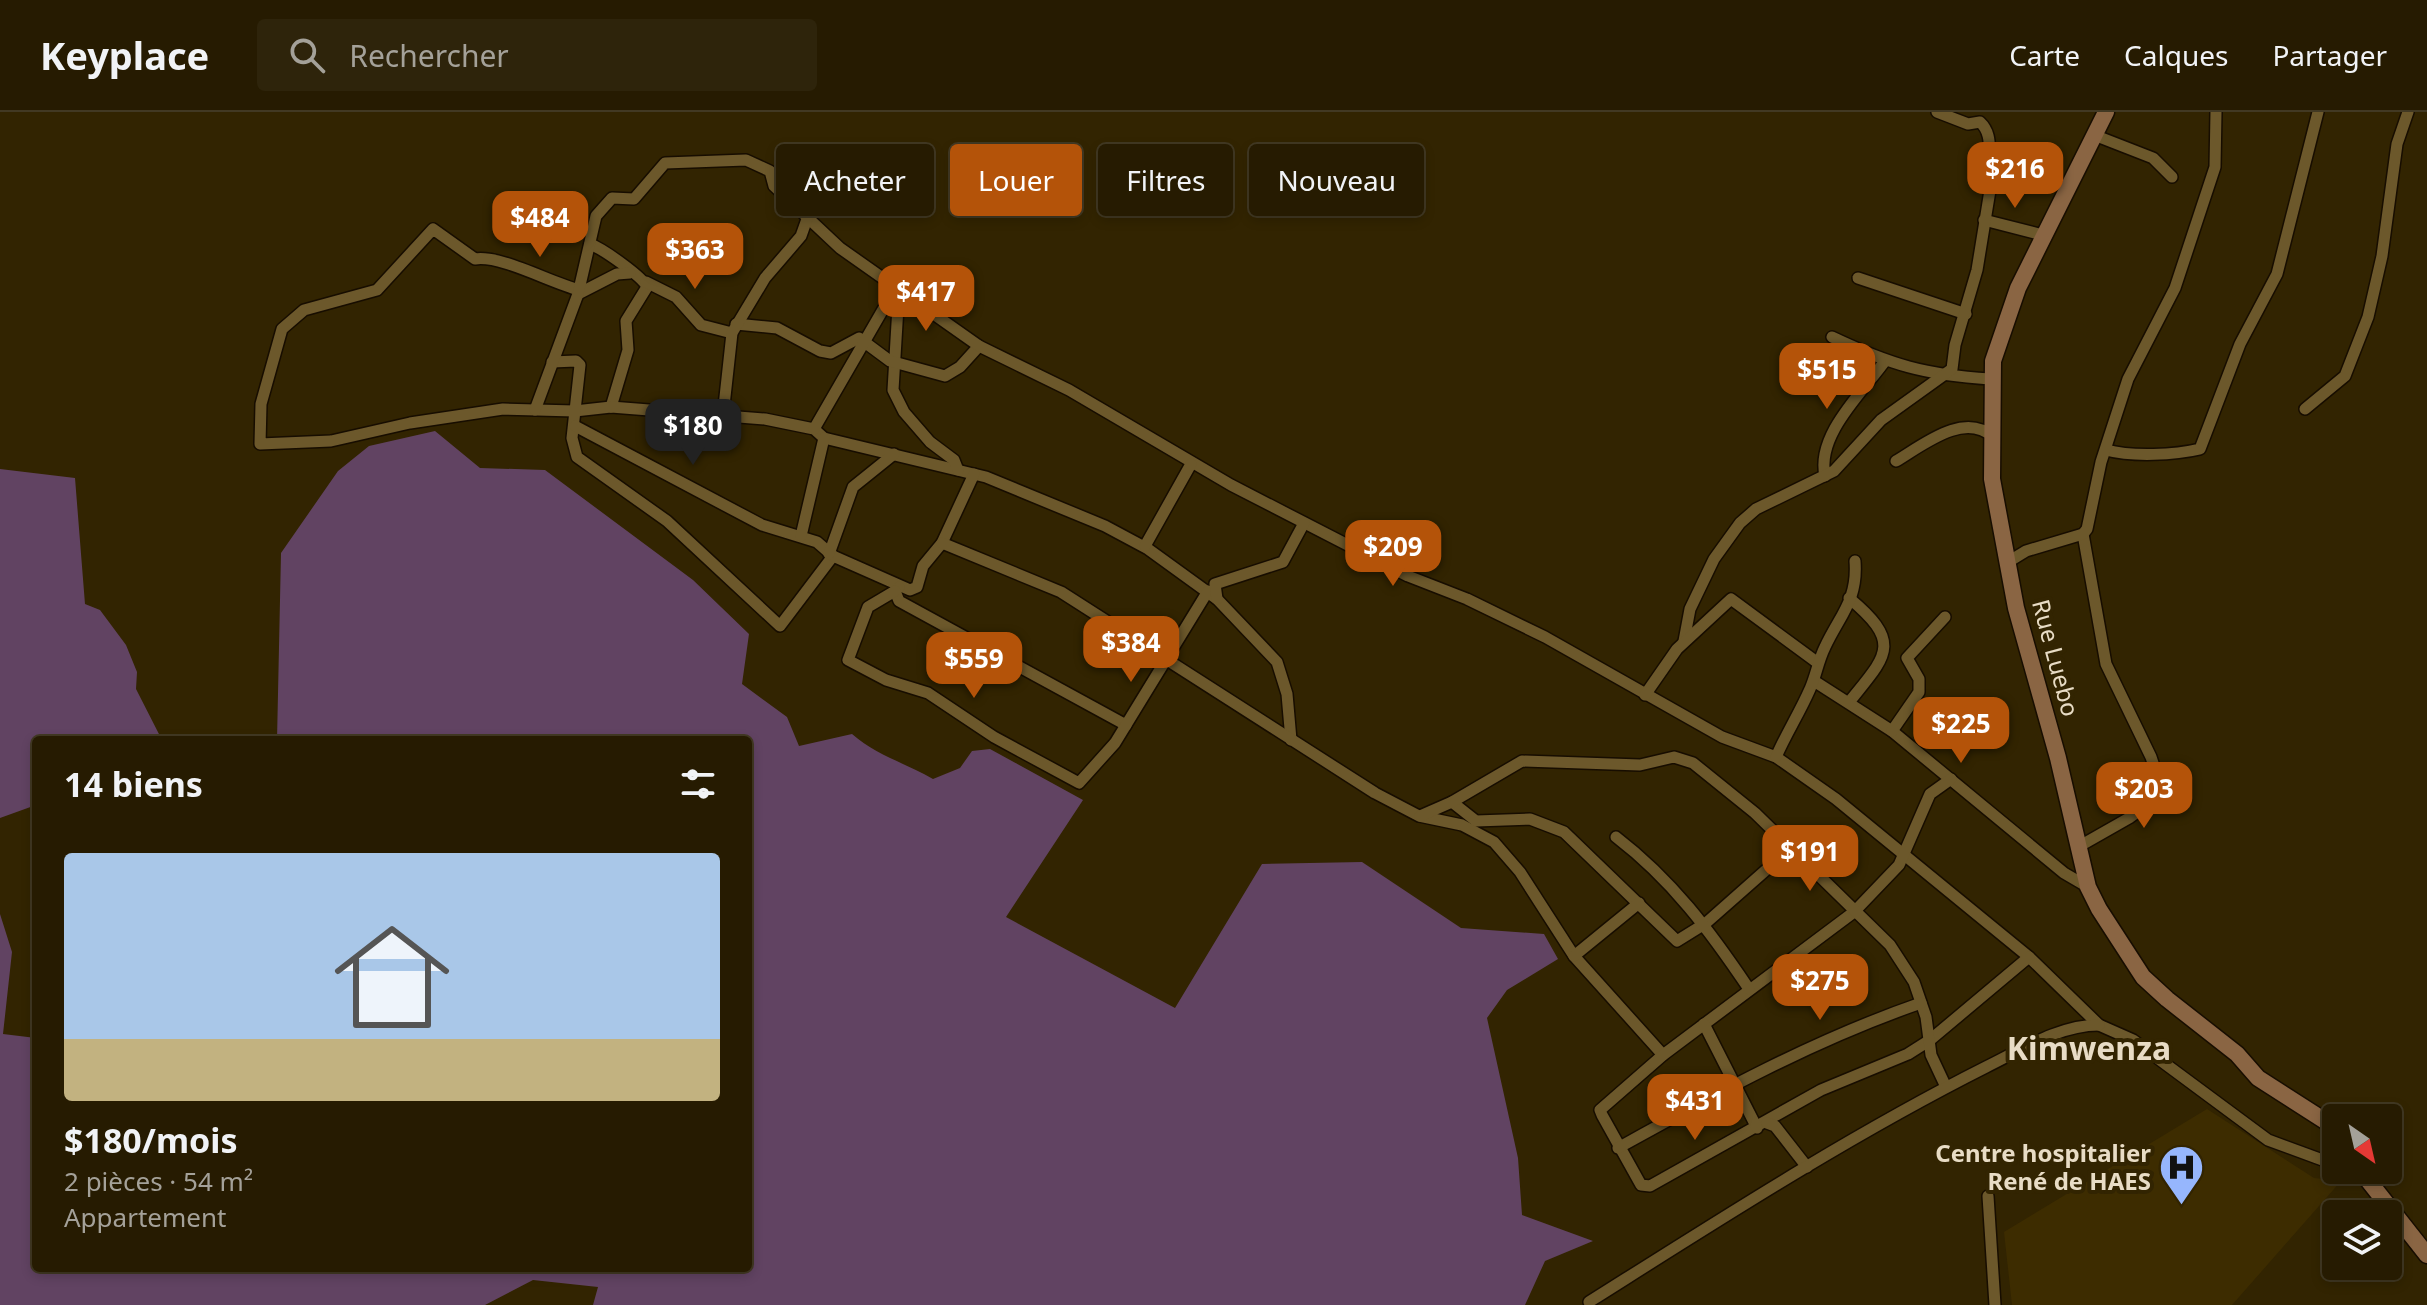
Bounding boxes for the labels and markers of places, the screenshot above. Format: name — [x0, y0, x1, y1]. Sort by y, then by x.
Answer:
pin: $216 — [1968, 142, 2062, 210]
pin: $484 — [493, 191, 587, 259]
pin: $363 — [648, 223, 742, 291]
pin: $417 — [879, 265, 973, 333]
pin: $515 — [1780, 343, 1874, 411]
pin: $180 — [646, 399, 740, 467]
pin: $209 — [1346, 520, 1440, 588]
pin: $384 — [1084, 616, 1178, 684]
pin: $559 — [927, 632, 1021, 700]
pin: $225 — [1914, 697, 2008, 765]
pin: $203 — [2097, 762, 2191, 830]
pin: $191 — [1763, 825, 1857, 893]
pin: $275 — [1773, 954, 1867, 1022]
pin: $431 — [1648, 1074, 1742, 1142]
place label: Centre hospitalier René de HAES — [1935, 1136, 2151, 1197]
hospital icon: Centre hospitalier René de HAES — [2158, 1144, 2206, 1207]

